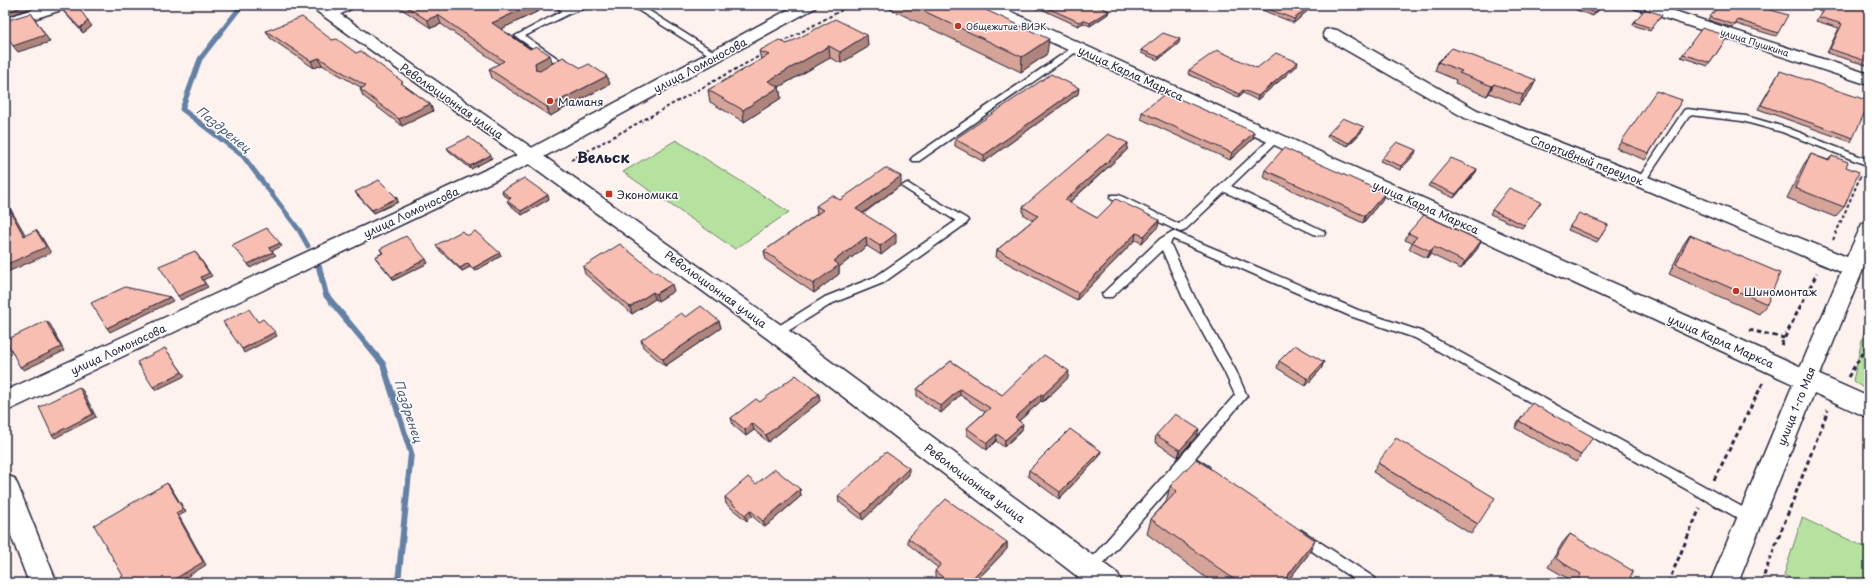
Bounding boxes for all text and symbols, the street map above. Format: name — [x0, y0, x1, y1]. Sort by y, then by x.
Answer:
place label: Общежитие ВИЭК — [966, 19, 1046, 33]
marker: Общежитие ВИЭК — [953, 21, 963, 31]
street label: улица Пушкина — [1719, 24, 1791, 60]
street label: улица Ломоносова — [650, 33, 750, 97]
street label: улица Карла Маркса — [1075, 41, 1187, 105]
street label: Революционная улица — [397, 59, 507, 143]
place label: Маманя — [558, 93, 603, 110]
marker: Маманя — [545, 96, 555, 106]
water label: Паздренец — [193, 101, 255, 157]
street label: Спортивный переулок — [1528, 131, 1646, 190]
district label: Вельск — [577, 145, 630, 168]
street label: улица Карла Маркса — [1370, 176, 1482, 238]
street label: улица Ломоносова — [360, 182, 462, 242]
place label: Экономика — [617, 186, 678, 203]
marker: Экономика — [604, 189, 614, 199]
street label: Революционная улица — [661, 246, 771, 332]
place label: Шиномонтаж — [1744, 283, 1817, 300]
marker: Шиномонтаж — [1731, 286, 1741, 296]
street label: улица Карла Маркса — [1665, 310, 1777, 372]
street label: улица Ломоносова — [67, 319, 169, 379]
street label: улица 1-го Мая — [1772, 364, 1820, 448]
water label: Паздренец — [390, 377, 428, 445]
street label: Революционная улица — [921, 439, 1029, 527]

